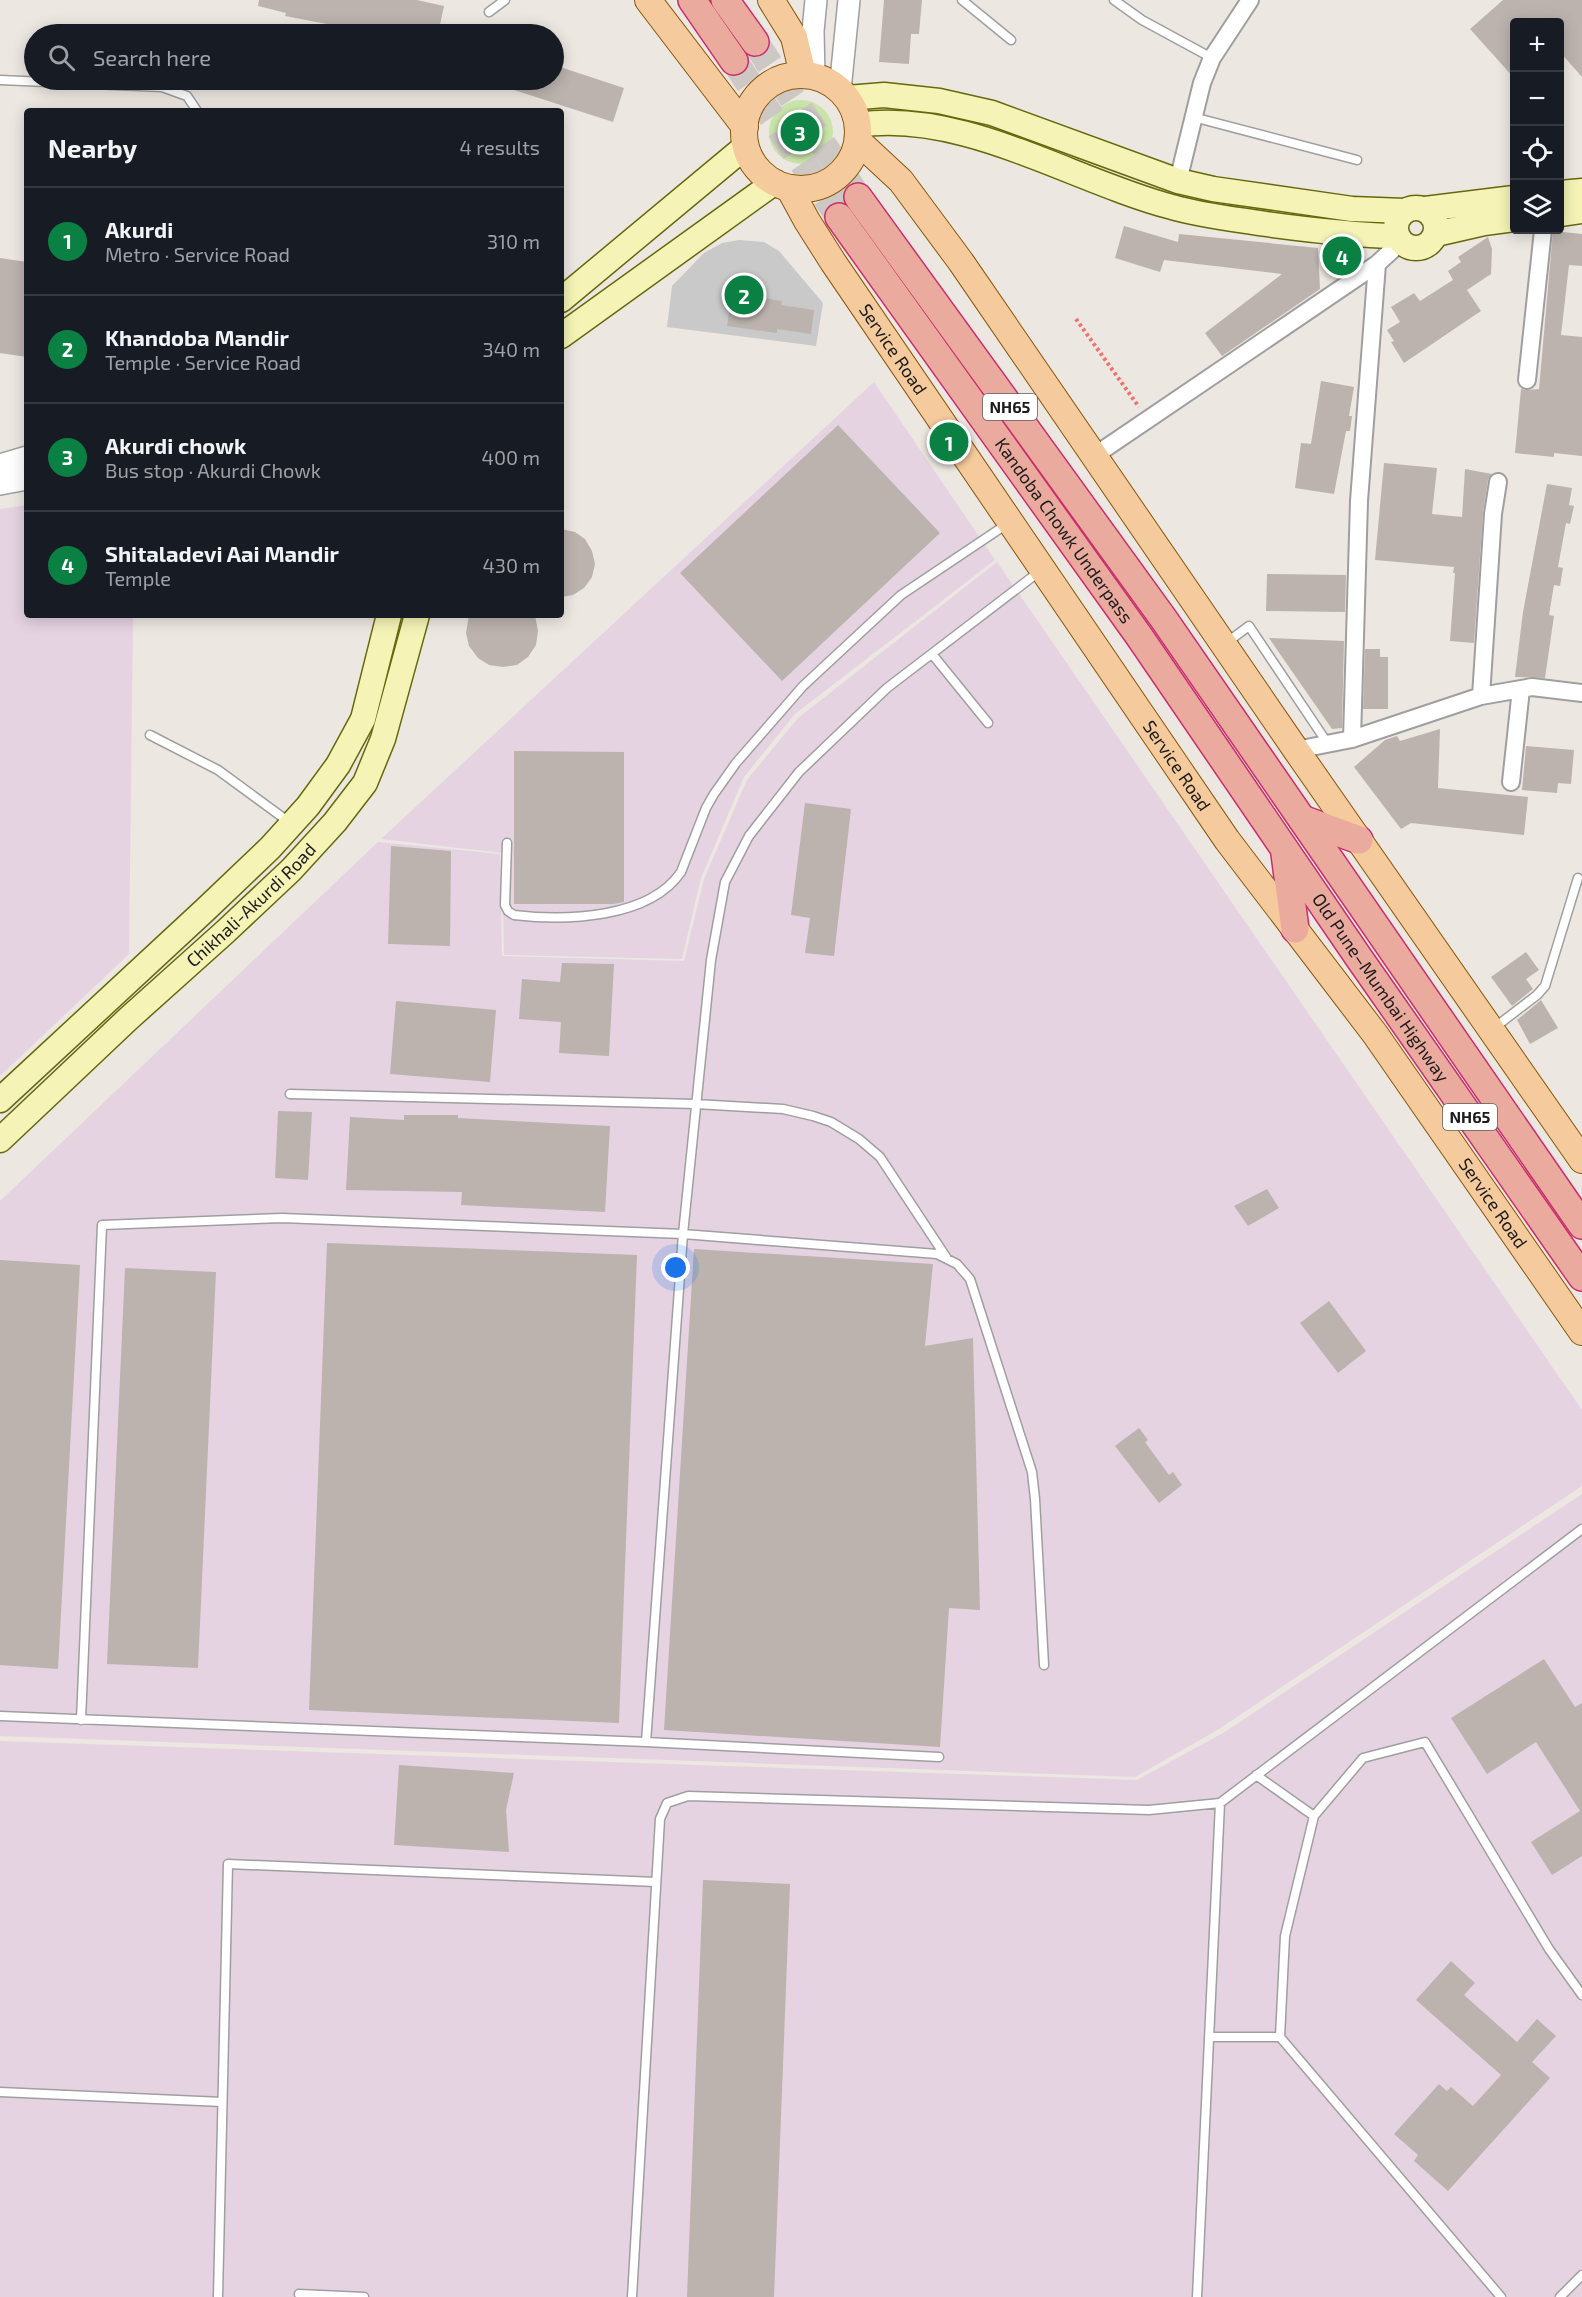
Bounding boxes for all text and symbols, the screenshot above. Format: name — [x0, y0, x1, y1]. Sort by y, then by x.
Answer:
map controls — [1510, 18, 1564, 234]
button: + — [1510, 18, 1564, 72]
search box — [24, 24, 564, 90]
icon: search — [45, 41, 78, 74]
text: Search here — [93, 44, 211, 70]
button: − — [1510, 72, 1564, 126]
pin: 3 — [780, 110, 820, 154]
button: locate — [1510, 126, 1564, 180]
text: Nearby — [48, 132, 137, 163]
text: 4 results — [460, 135, 540, 159]
button: layers — [1510, 180, 1564, 234]
text: Akurdi — [105, 216, 173, 242]
text: 1 — [63, 229, 72, 253]
text: 310 m — [487, 229, 540, 253]
pin: 4 — [1322, 234, 1362, 278]
text: Metro · Service Road — [105, 242, 290, 266]
pin: 2 — [724, 272, 764, 318]
street label: Service Road — [855, 299, 932, 398]
text: Khandoba Mandir — [105, 324, 289, 350]
text: 2 — [62, 337, 73, 361]
text: 340 m — [483, 337, 540, 361]
text: Temple · Service Road — [105, 350, 301, 374]
road number: NH65 — [983, 394, 1037, 420]
pin: 1 — [930, 420, 968, 464]
text: Akurdi chowk — [105, 432, 246, 458]
street label: Kandoba Chowk Underpass — [991, 433, 1138, 627]
text: 3 — [62, 445, 73, 469]
text: 400 m — [482, 445, 540, 469]
text: Bus stop · Akurdi Chowk — [105, 458, 321, 482]
text: Shitaladevi Aai Mandir — [105, 540, 339, 566]
text: 4 — [61, 553, 74, 577]
text: 430 m — [483, 553, 540, 577]
text: Temple — [105, 566, 171, 590]
street label: Service Road — [1139, 716, 1216, 815]
street label: Chikhali-Akurdi Road — [181, 838, 320, 971]
street label: Old Pune–Mumbai Highway — [1308, 889, 1455, 1086]
road number: NH65 — [1443, 1104, 1497, 1130]
street label: Service Road — [1455, 1154, 1532, 1252]
your location — [661, 1253, 690, 1282]

